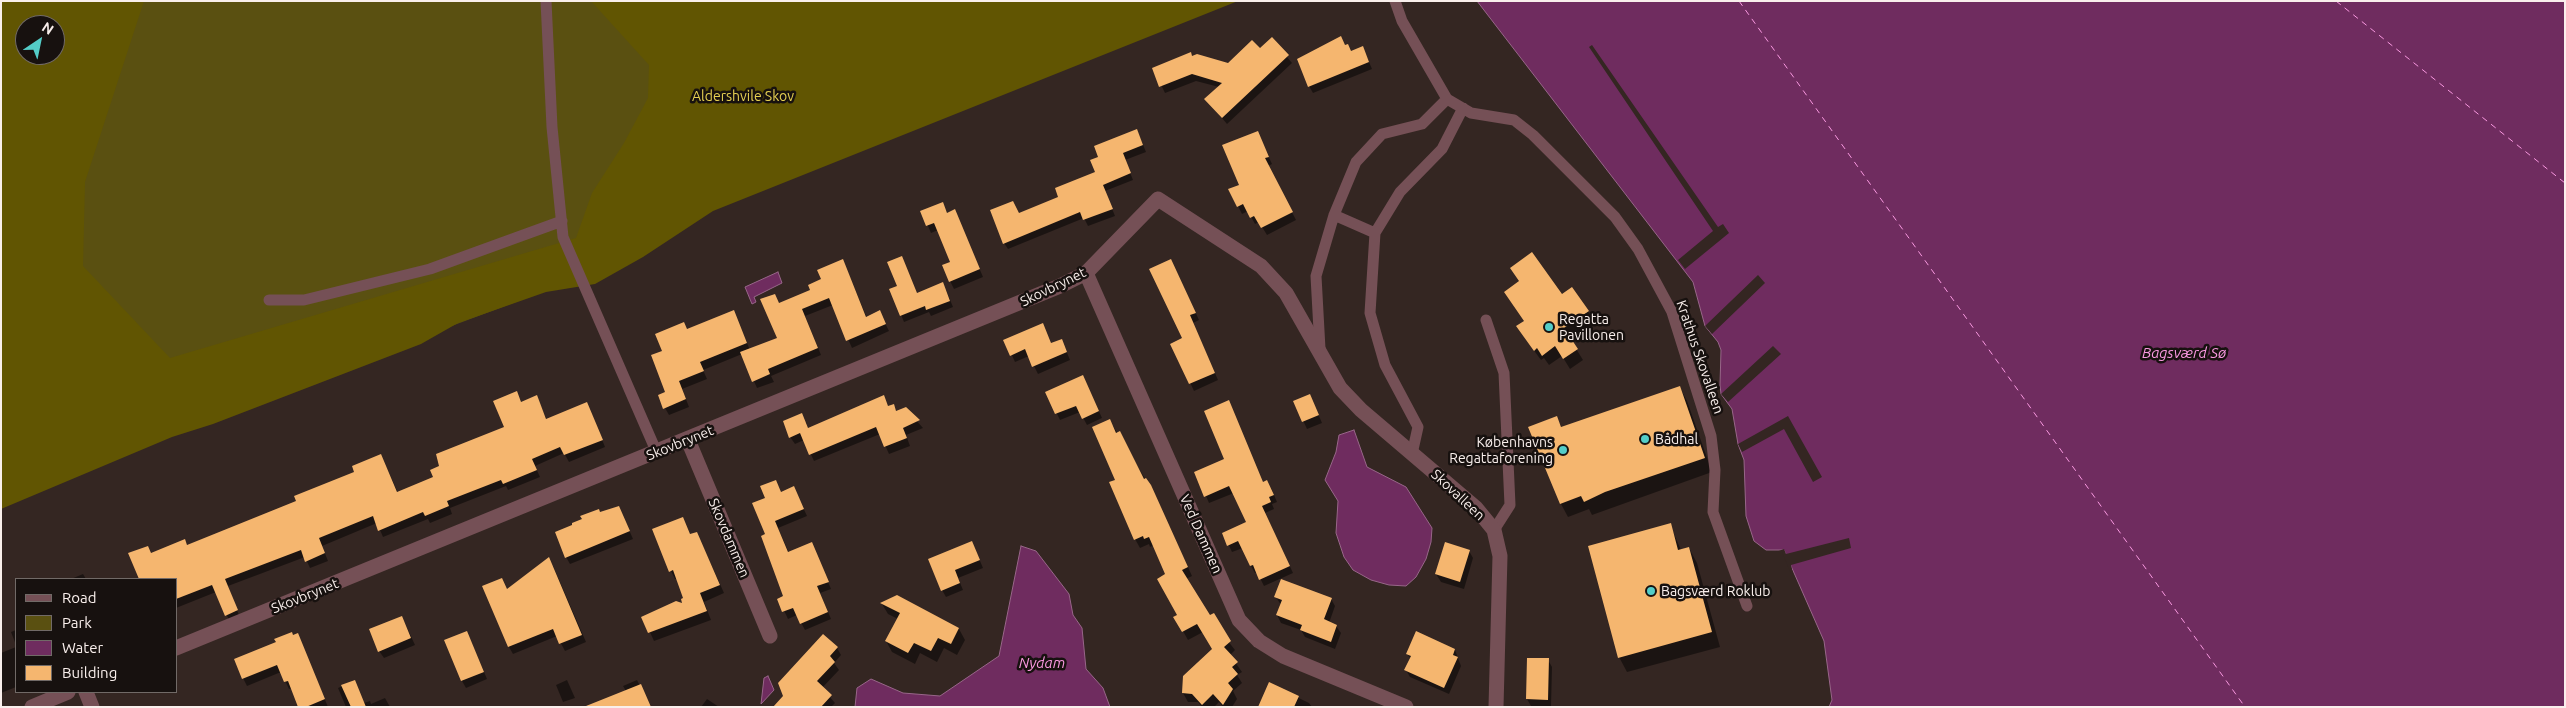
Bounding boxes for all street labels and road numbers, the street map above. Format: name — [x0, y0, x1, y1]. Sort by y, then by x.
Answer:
street label: Skovbrynet — [1017, 264, 1089, 310]
street label: Krathus Skovalleen — [1673, 298, 1727, 416]
street label: Skovbrynet — [644, 422, 716, 464]
street label: Skovalleen — [1428, 466, 1488, 524]
street label: Ved Dammen — [1176, 492, 1226, 576]
street label: Skovdammen — [705, 496, 753, 580]
street label: Skovbrynet — [269, 575, 341, 617]

